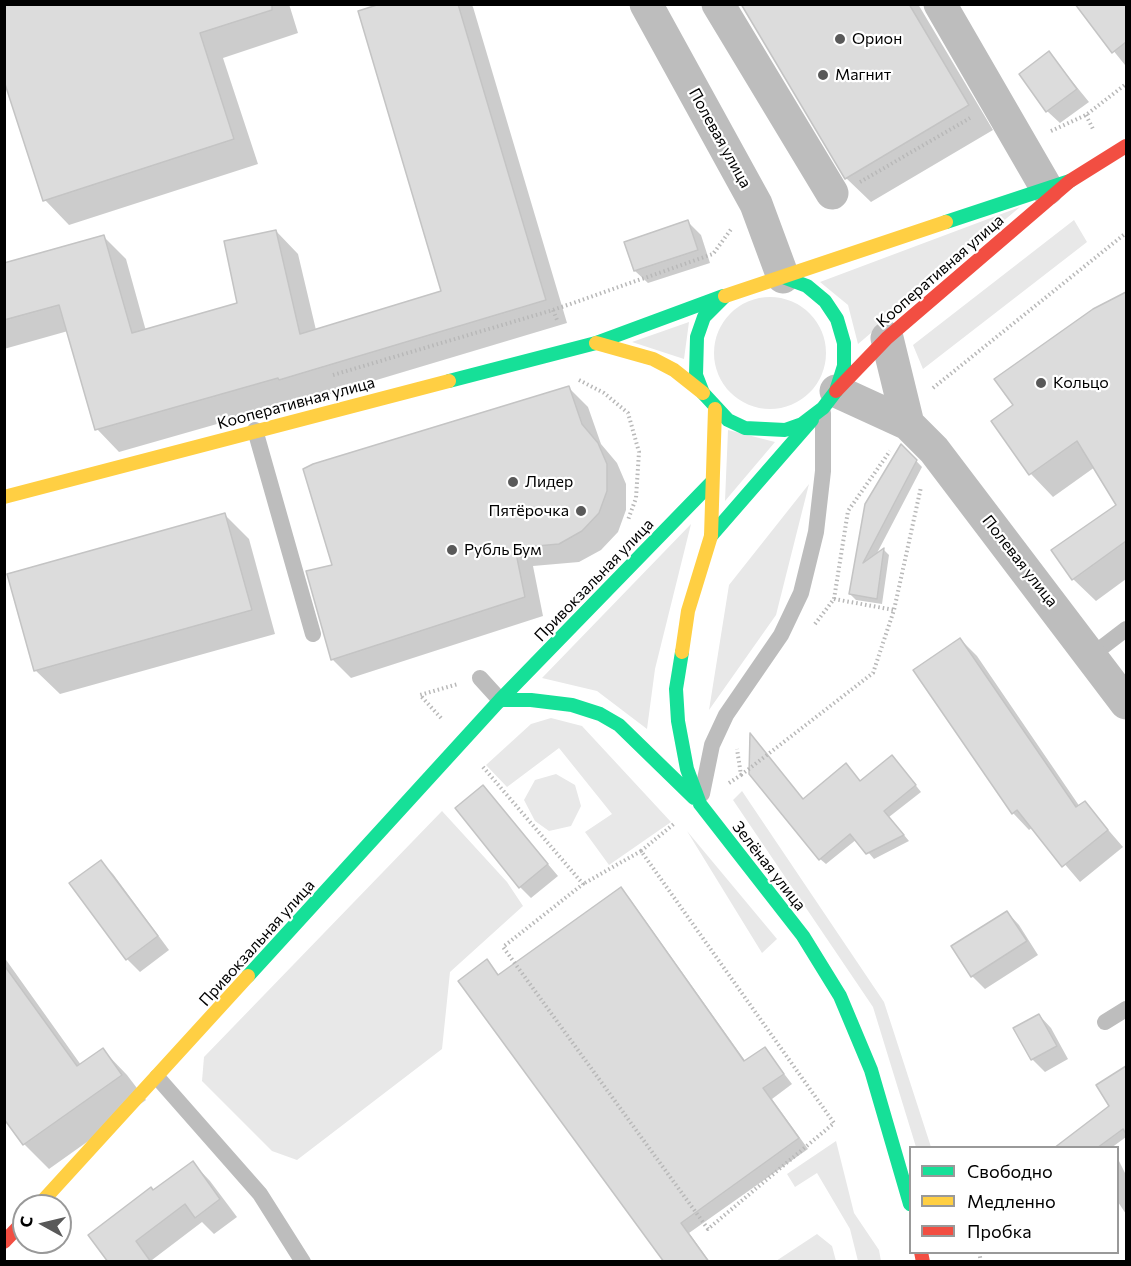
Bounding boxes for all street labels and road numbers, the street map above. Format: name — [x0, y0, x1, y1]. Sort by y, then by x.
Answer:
street label: Полевая улица — [685, 85, 755, 191]
street label: Кооперативная улица — [872, 211, 1008, 331]
street label: Кооперативная улица — [215, 373, 377, 433]
street label: Полевая улица — [978, 511, 1062, 611]
street label: Привокзальная улица — [530, 515, 658, 645]
street label: Зелёная улица — [728, 818, 810, 914]
street label: Привокзальная улица — [195, 876, 319, 1010]

